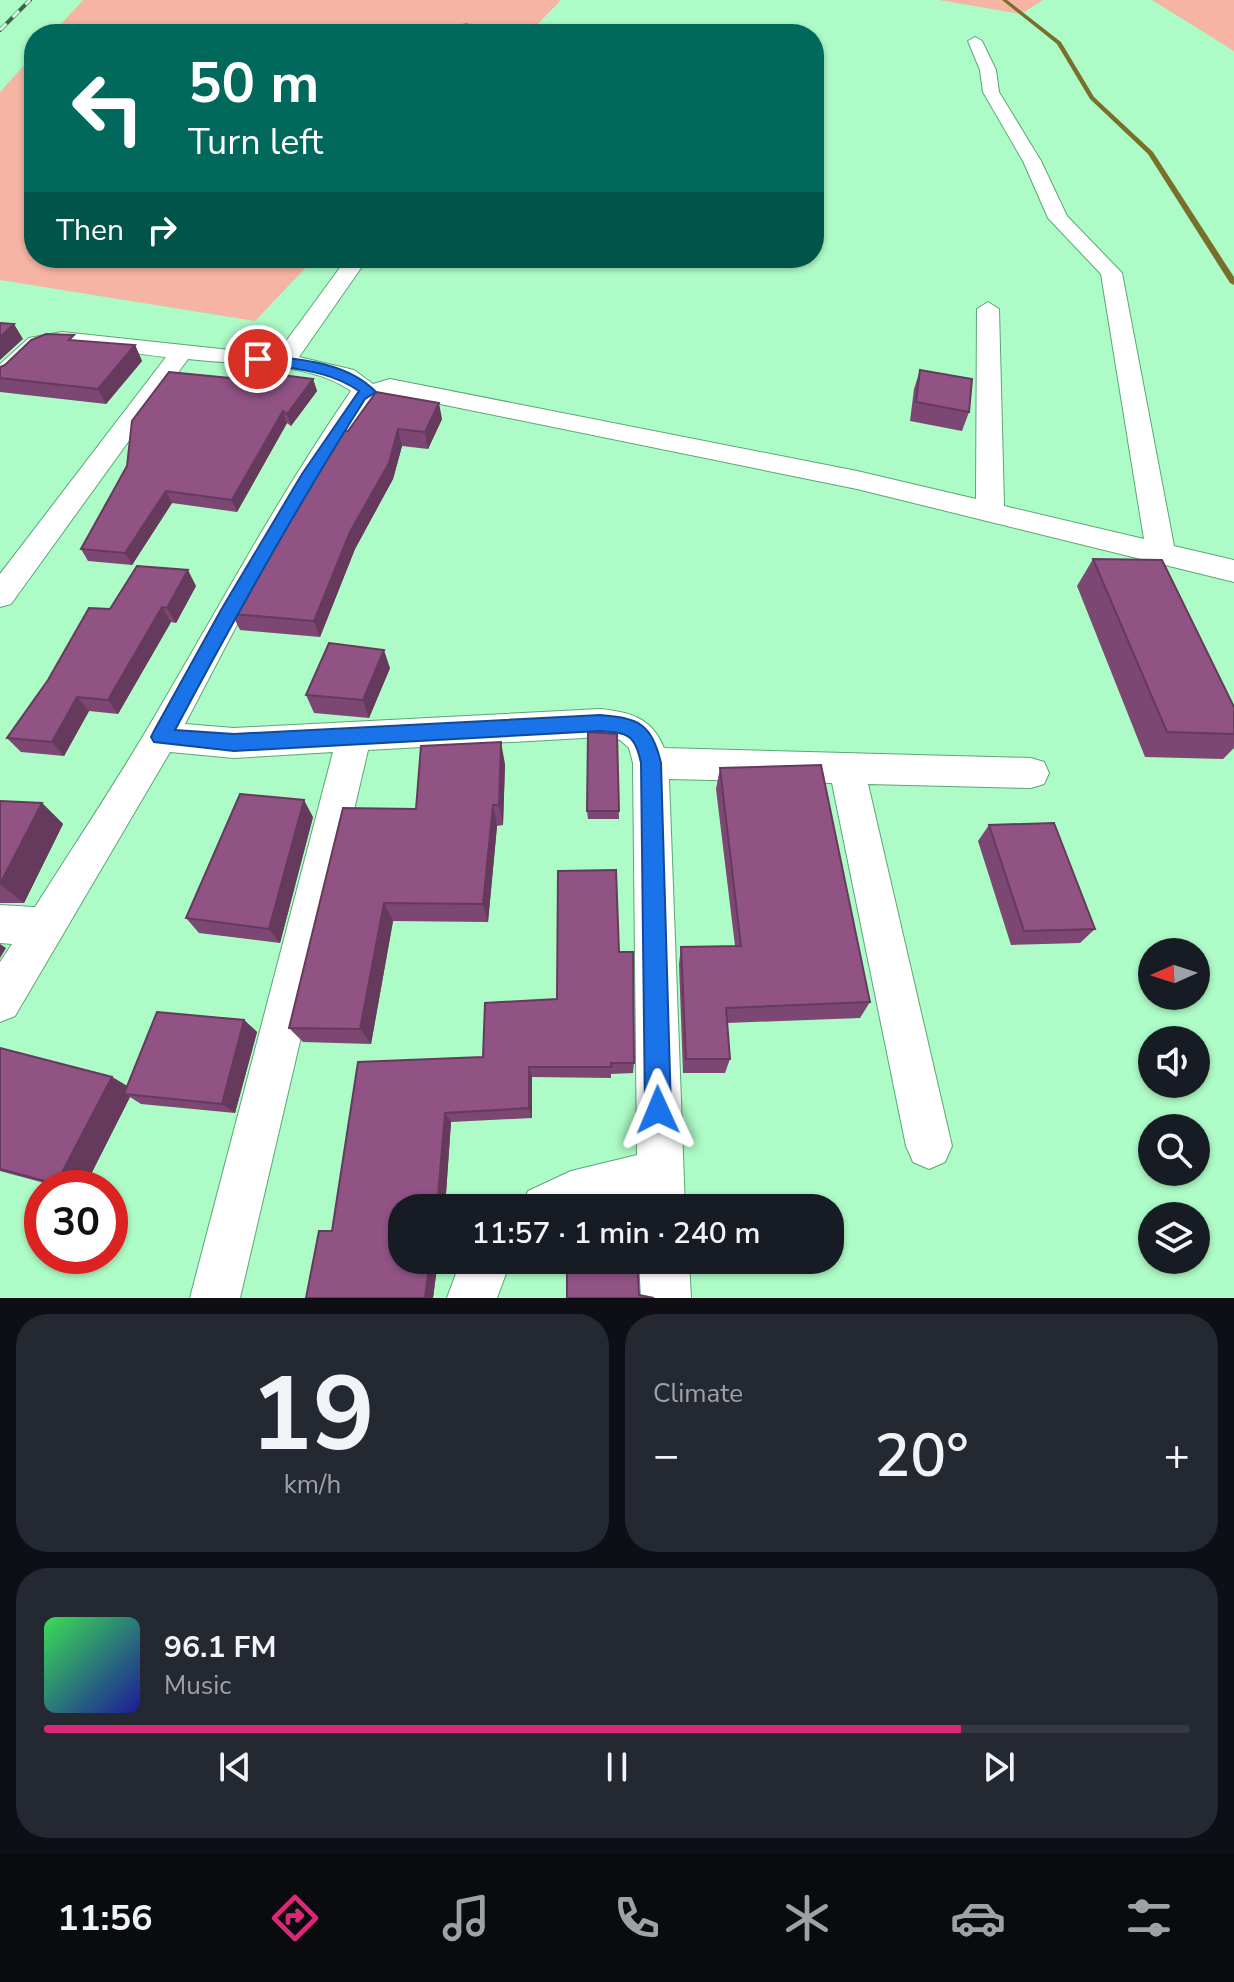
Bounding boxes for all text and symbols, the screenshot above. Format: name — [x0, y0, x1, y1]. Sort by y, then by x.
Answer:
text: 50 m — [188, 45, 319, 122]
icon: left — [56, 56, 160, 160]
text: Turn left — [188, 118, 323, 167]
icon: right — [140, 208, 184, 252]
text: Then — [56, 210, 124, 251]
pin — [224, 325, 292, 393]
icon: arrive — [236, 337, 280, 381]
north arrow — [1138, 938, 1210, 1010]
map controls — [1138, 938, 1210, 1274]
button: sound — [1138, 1026, 1210, 1098]
position arrow — [616, 1068, 700, 1152]
button: search — [1138, 1114, 1210, 1186]
speed limit sign: 30 — [24, 1170, 128, 1274]
button: layers — [1138, 1202, 1210, 1274]
text: 11:57 · 1 min · 240 m — [471, 1213, 761, 1254]
text: 19 — [250, 1344, 375, 1486]
text: Climate — [653, 1376, 743, 1411]
text: 20° — [874, 1415, 969, 1497]
text: − — [653, 1426, 679, 1486]
text: + — [1164, 1426, 1190, 1486]
text: km/h — [284, 1467, 341, 1502]
text: 96.1 FM — [164, 1627, 276, 1668]
text: Music — [164, 1668, 231, 1703]
icon: previous — [213, 1745, 257, 1789]
icon: pause — [595, 1745, 639, 1789]
icon: next — [977, 1745, 1021, 1789]
icon: directions — [267, 1890, 323, 1946]
icon: music — [438, 1890, 494, 1946]
icon: phone — [609, 1890, 665, 1946]
icon: climate — [779, 1890, 835, 1946]
icon: car — [950, 1890, 1006, 1946]
icon: filters — [1121, 1890, 1177, 1946]
text: 11:56 — [57, 1894, 153, 1943]

